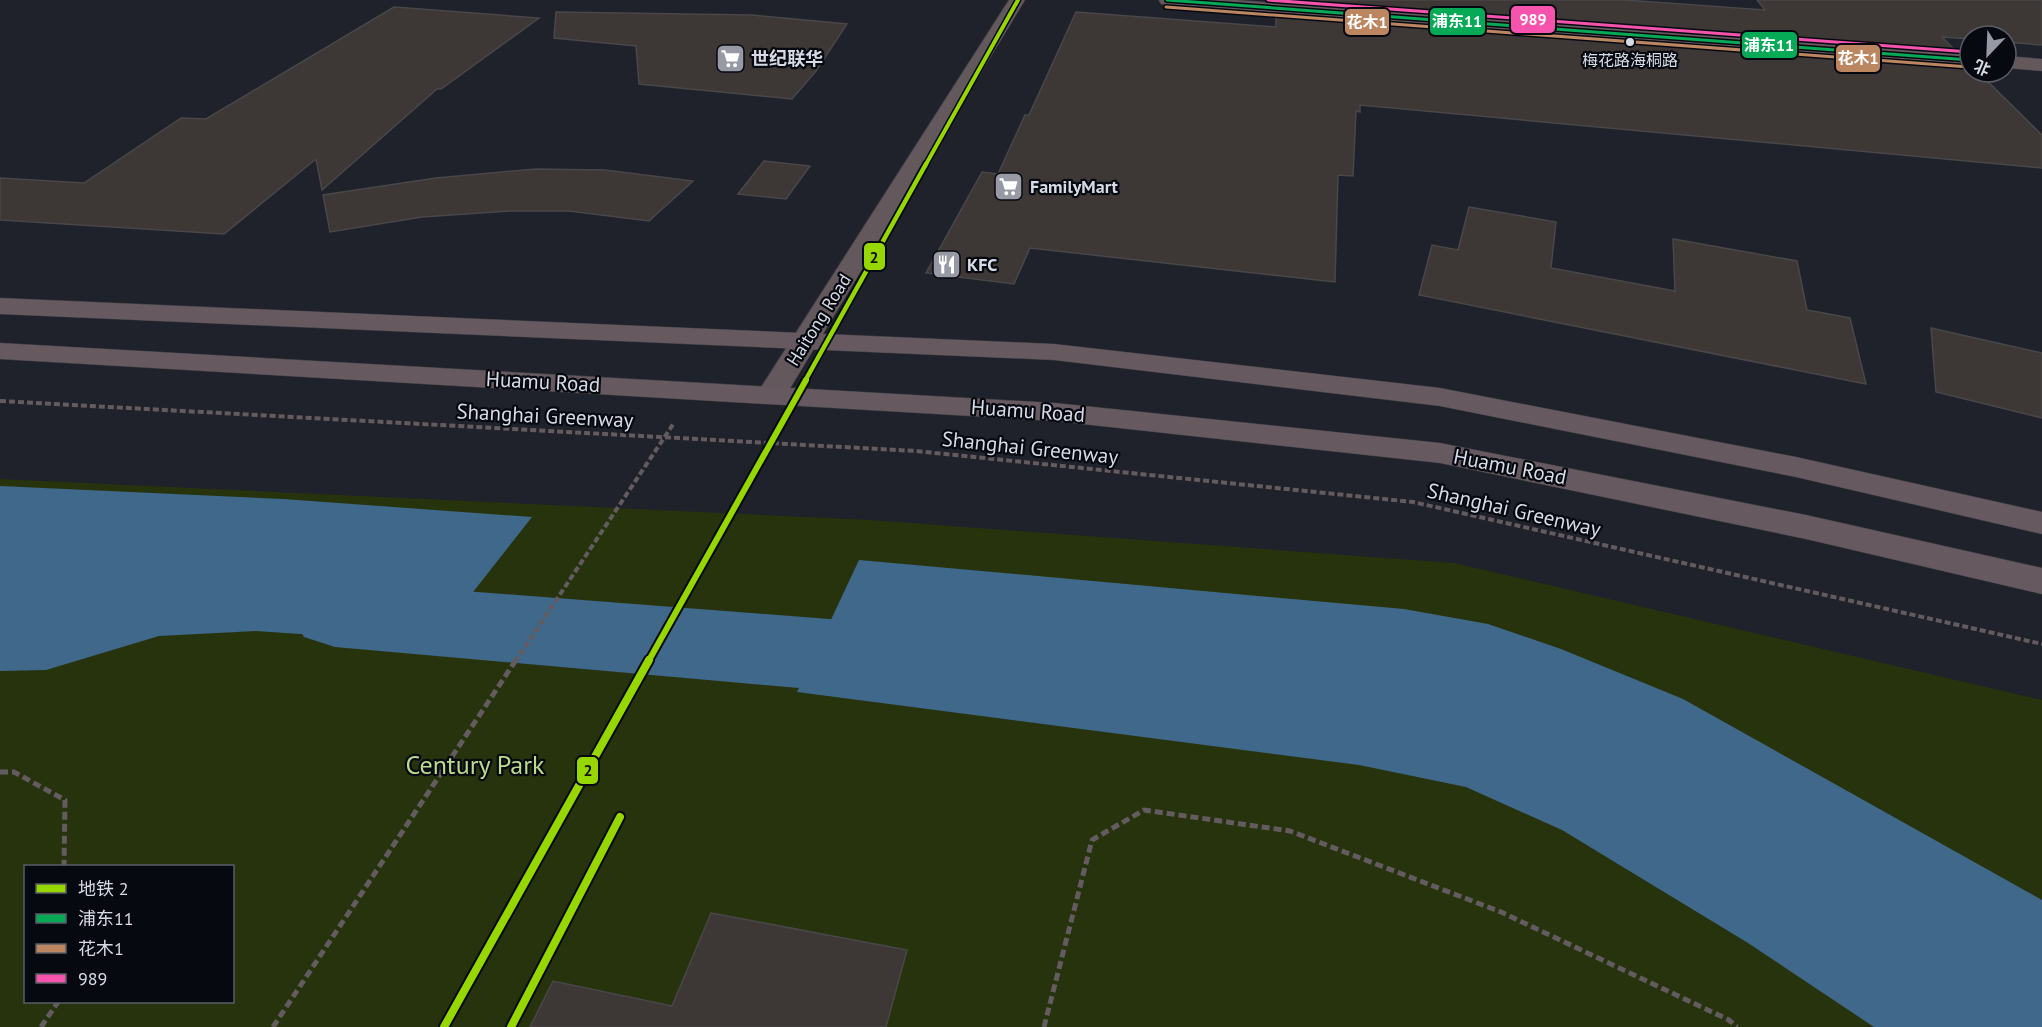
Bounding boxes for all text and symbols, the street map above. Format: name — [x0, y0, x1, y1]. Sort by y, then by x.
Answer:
line badge: 989 — [1510, 5, 1556, 34]
line badge: 浦东11 — [1429, 7, 1486, 36]
line badge: 花木1 — [1344, 8, 1390, 36]
text: 989 — [1519, 9, 1547, 29]
text: 浦东11 — [1432, 11, 1482, 31]
text: 花木1 — [1346, 12, 1388, 32]
north arrow — [1958, 24, 2018, 84]
line badge: 浦东11 — [1741, 31, 1798, 59]
text: 浦东11 — [1744, 35, 1794, 55]
marker: 梅花路海桐路 — [1624, 36, 1636, 48]
supermarket icon: 世纪联华 — [714, 43, 746, 75]
line badge: 花木1 — [1835, 44, 1881, 73]
place label: 世纪联华 — [751, 47, 823, 70]
text: 花木1 — [1837, 48, 1879, 68]
place label: 梅花路海桐路 — [1582, 50, 1678, 70]
text: 北 — [1971, 55, 1993, 80]
supermarket icon: FamilyMart — [993, 171, 1025, 203]
place label: FamilyMart — [1030, 175, 1118, 198]
line badge: 2 — [863, 242, 886, 271]
text: 2 — [869, 247, 879, 267]
restaurant icon: KFC — [930, 249, 962, 281]
place label: KFC — [967, 253, 997, 276]
street label: Haitong Road — [781, 270, 856, 370]
street label: Huamu Road — [485, 365, 601, 398]
street label: Huamu Road — [970, 393, 1086, 428]
street label: Shanghai Greenway — [456, 397, 634, 434]
street label: Shanghai Greenway — [941, 425, 1120, 470]
street label: Huamu Road — [1451, 442, 1569, 491]
street label: Shanghai Greenway — [1425, 476, 1604, 543]
park label: Century Park — [406, 748, 545, 781]
line badge: 2 — [576, 756, 599, 785]
text: 2 — [583, 760, 593, 780]
legend — [24, 865, 234, 1003]
text: 地铁 2 — [78, 877, 129, 900]
text: 浦东11 — [78, 907, 134, 930]
text: 花木1 — [78, 937, 124, 960]
text: 989 — [78, 967, 107, 990]

